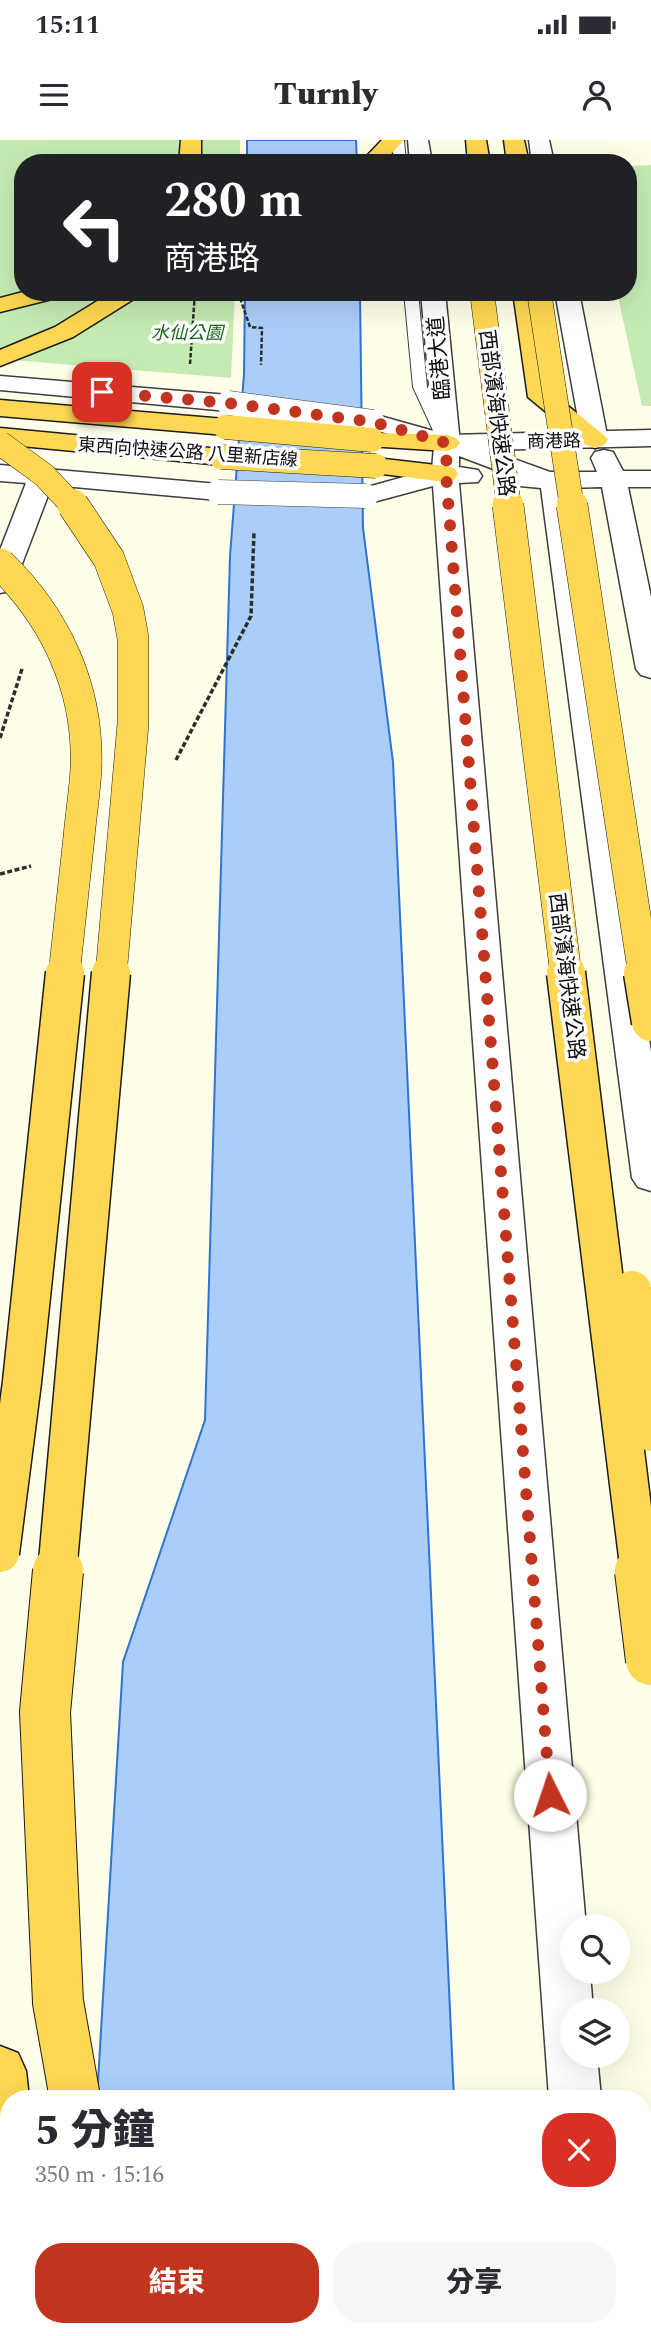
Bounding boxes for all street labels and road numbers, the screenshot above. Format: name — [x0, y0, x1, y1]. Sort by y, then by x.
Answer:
street label: 臨港大道 — [420, 315, 460, 401]
street label: 西部濱海快速公路 — [470, 328, 522, 498]
street label: 商港路 — [527, 428, 581, 455]
street label: 東西向快速公路 八里新店線 — [77, 431, 299, 474]
street label: 西部濱海快速公路 — [540, 891, 592, 1061]

